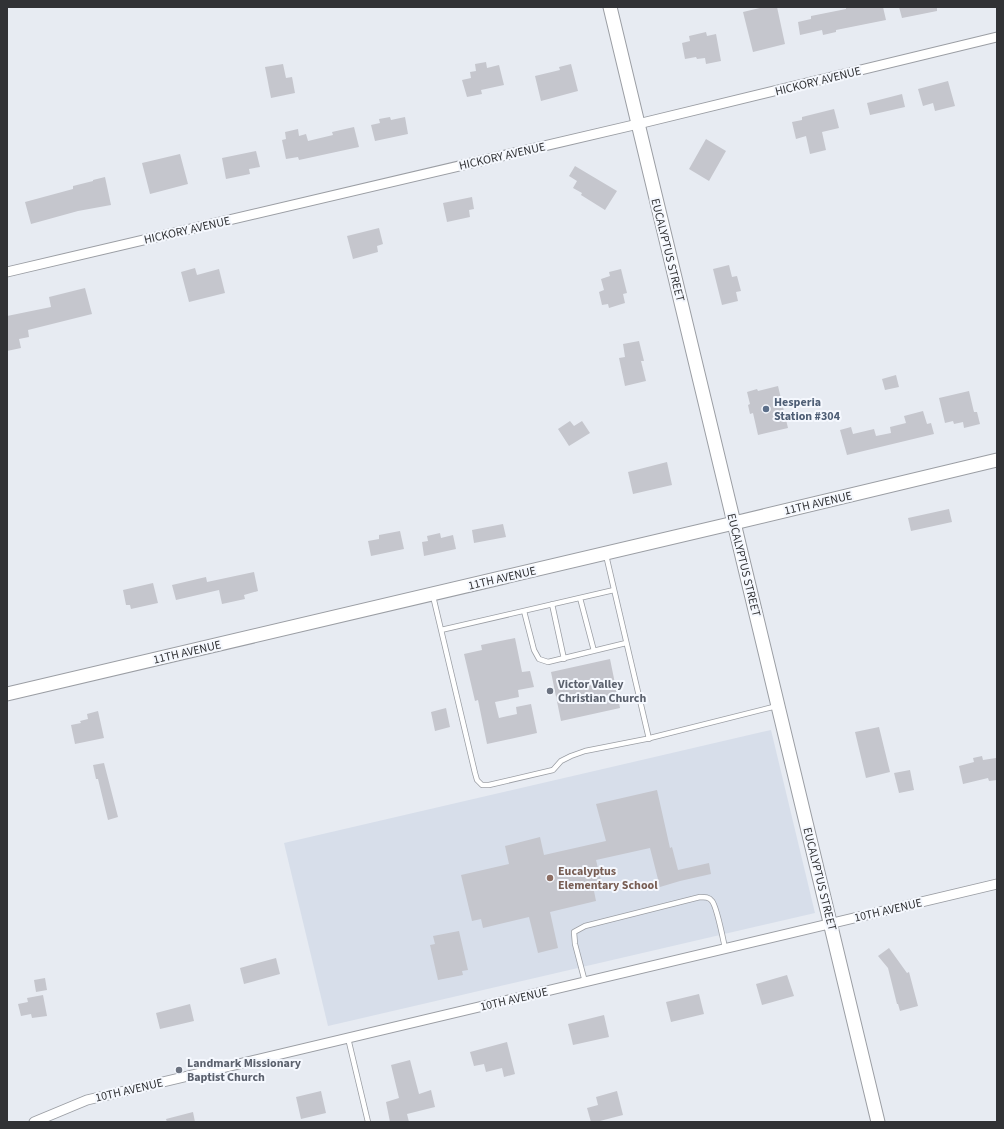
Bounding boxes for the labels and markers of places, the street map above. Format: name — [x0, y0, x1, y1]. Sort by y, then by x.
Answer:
place label: Hesperia Station #304 — [774, 394, 841, 425]
marker: Hesperia Station #304 — [761, 404, 771, 414]
place label: Victor Valley Christian Church — [557, 676, 646, 707]
marker: Victor Valley Christian Church — [545, 686, 555, 696]
place label: Eucalyptus Elementary School — [558, 863, 658, 894]
marker: Eucalyptus Elementary School — [545, 873, 555, 883]
place label: Landmark Missionary Baptist Church — [187, 1055, 302, 1086]
marker: Landmark Missionary Baptist Church — [174, 1065, 184, 1075]

